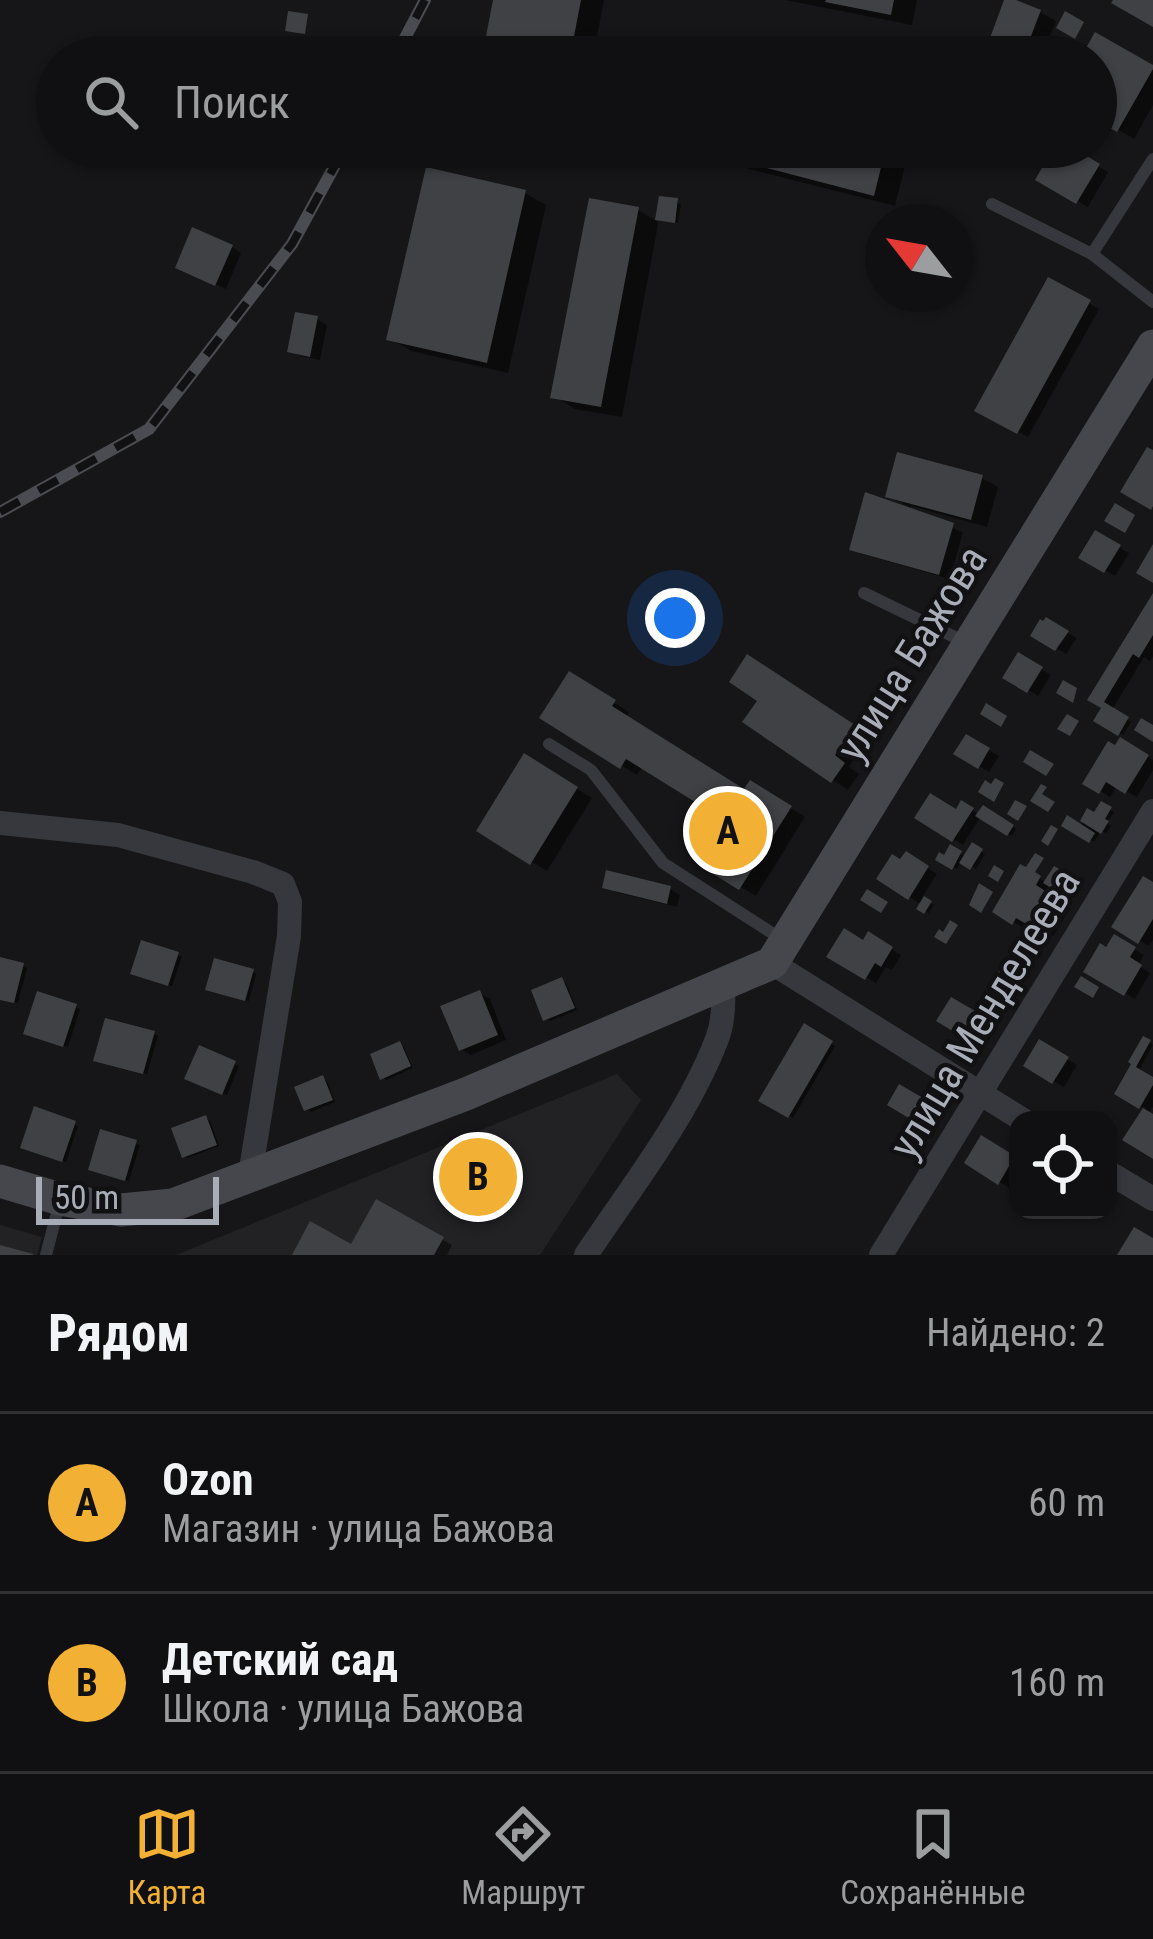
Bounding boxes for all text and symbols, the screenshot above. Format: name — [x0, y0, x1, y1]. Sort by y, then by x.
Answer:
search box — [36, 36, 1117, 168]
icon: search — [78, 69, 144, 135]
text: Поиск — [174, 76, 290, 129]
north arrow — [865, 204, 973, 312]
street label: улица Бажова — [826, 537, 997, 770]
your location — [645, 588, 705, 648]
pin: A — [689, 786, 767, 876]
street label: улица Менделеева — [879, 860, 1090, 1167]
map controls — [1009, 1111, 1117, 1219]
button: locate — [1009, 1111, 1117, 1219]
pin: B — [439, 1132, 517, 1222]
scale bar — [36, 1171, 219, 1224]
text: 50 m — [54, 1178, 119, 1217]
text: Рядом — [48, 1304, 190, 1363]
text: Найдено: 2 — [926, 1310, 1105, 1356]
text: Ozon — [162, 1453, 254, 1506]
text: A — [75, 1480, 99, 1526]
text: 60 m — [1028, 1480, 1105, 1526]
text: Магазин · улица Бажова — [162, 1506, 555, 1552]
text: Детский сад — [162, 1633, 398, 1686]
text: B — [76, 1660, 98, 1706]
text: 160 m — [1009, 1660, 1105, 1706]
text: Школа · улица Бажова — [162, 1686, 524, 1732]
tab: Карта — [127, 1801, 206, 1912]
tab: Маршрут — [461, 1801, 585, 1912]
tab: Сохранённые — [840, 1801, 1026, 1912]

